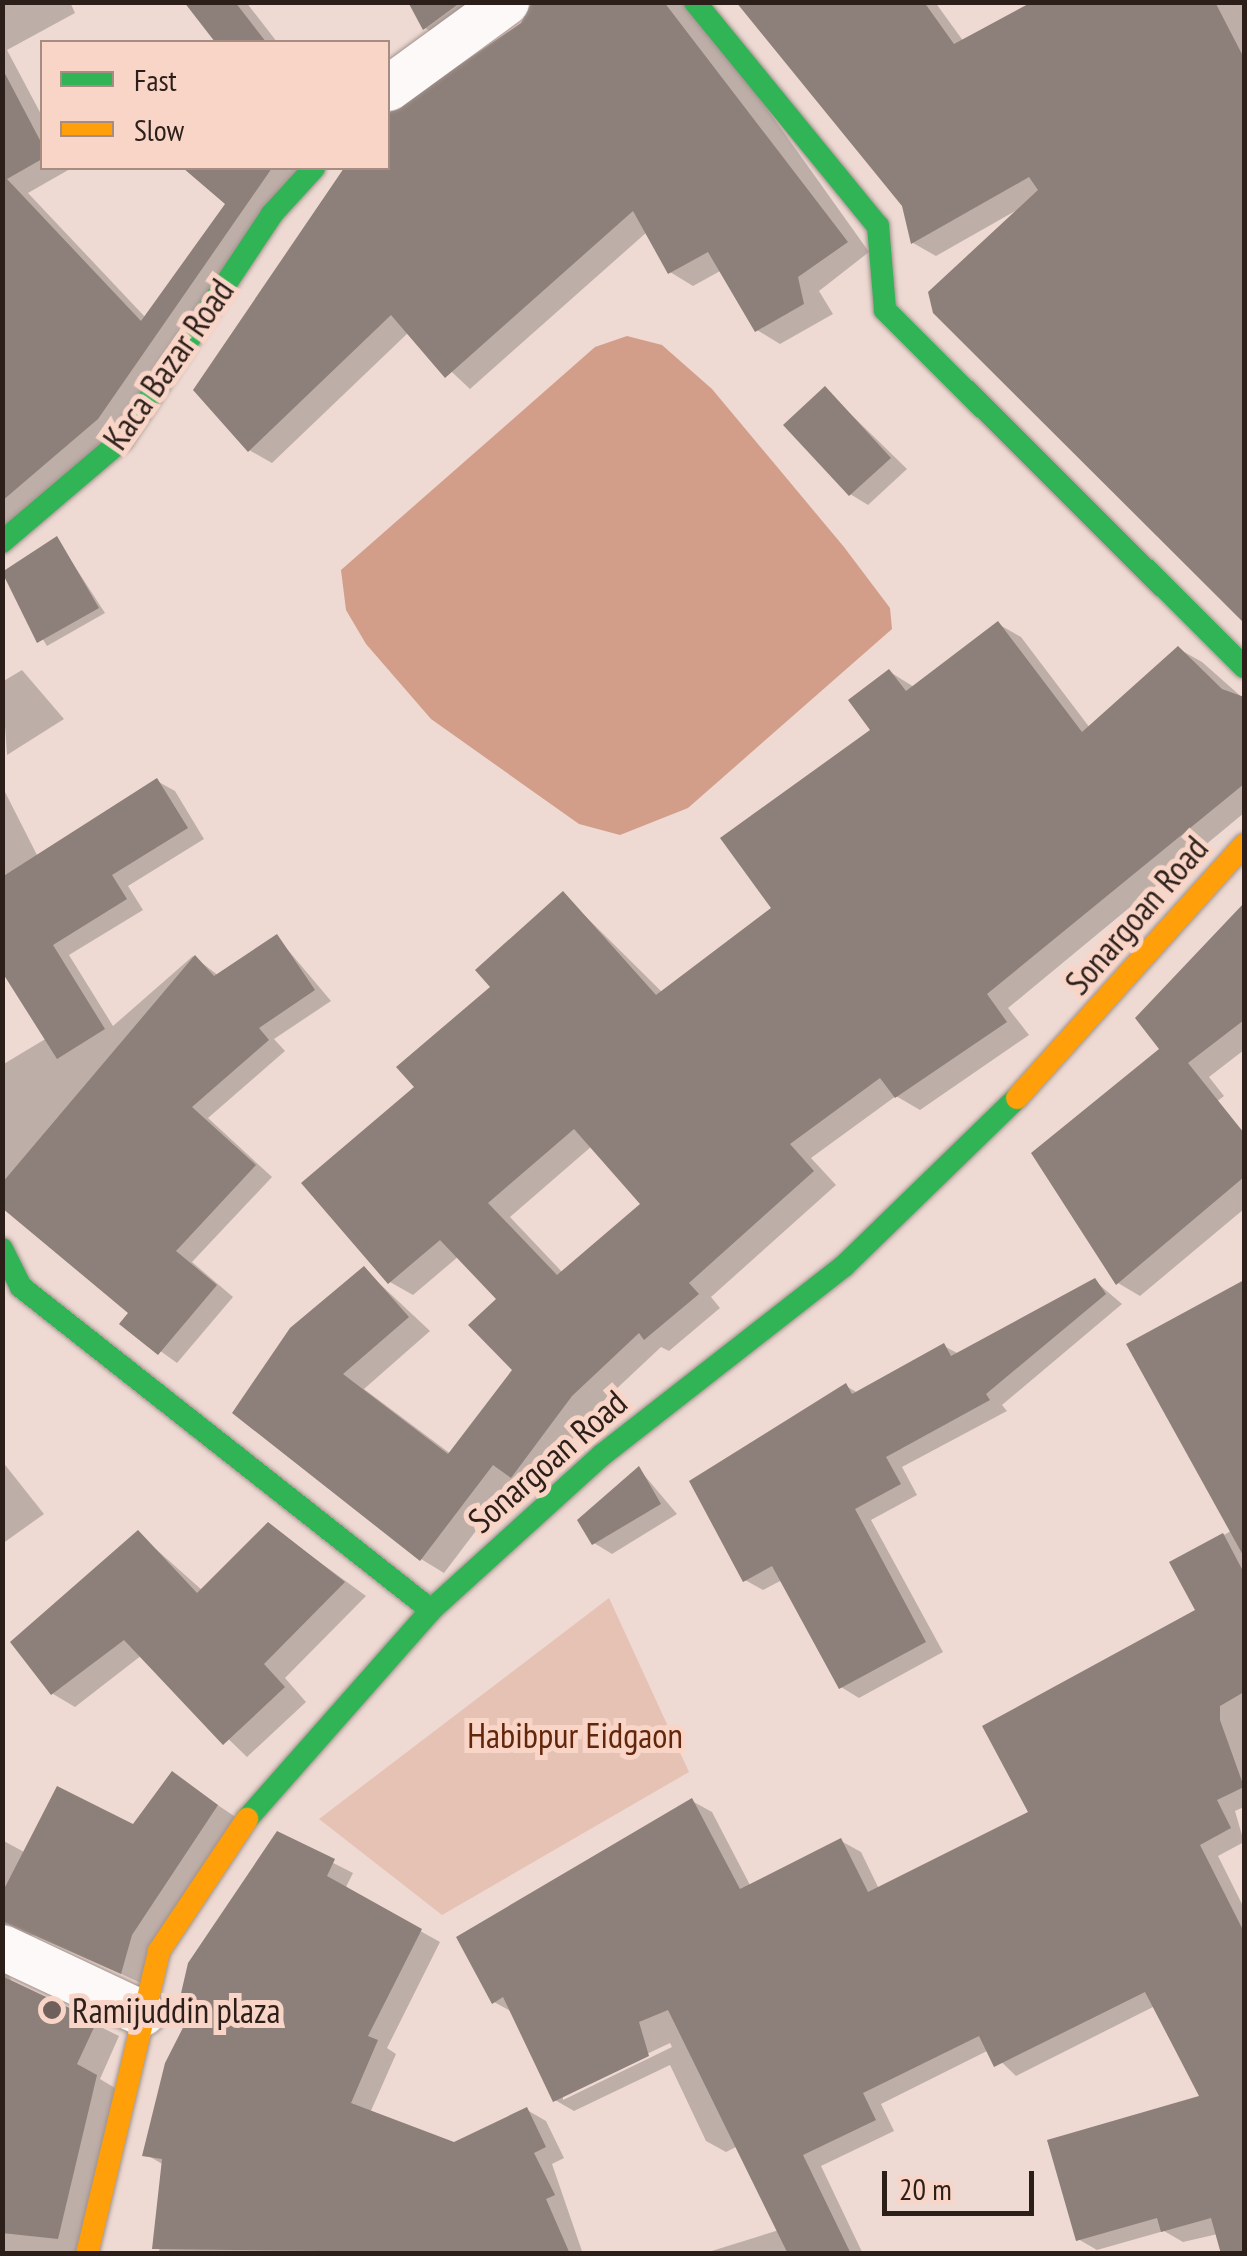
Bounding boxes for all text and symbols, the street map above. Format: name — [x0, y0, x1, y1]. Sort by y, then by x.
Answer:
legend — [40, 40, 390, 170]
text: Fast — [134, 60, 177, 99]
text: Slow — [134, 110, 184, 149]
street label: Kaca Bazar Road — [94, 271, 242, 457]
street label: Sonargoan Road — [1056, 827, 1216, 1003]
street label: Sonargoan Road — [459, 1381, 635, 1541]
park label: Habibpur Eidgaon — [467, 1714, 683, 1756]
place label: Ramijuddin plaza — [72, 1989, 281, 2031]
marker: Ramijuddin plaza — [41, 1999, 63, 2021]
scale bar — [887, 2151, 1040, 2213]
text: 20 m — [899, 2169, 952, 2208]

